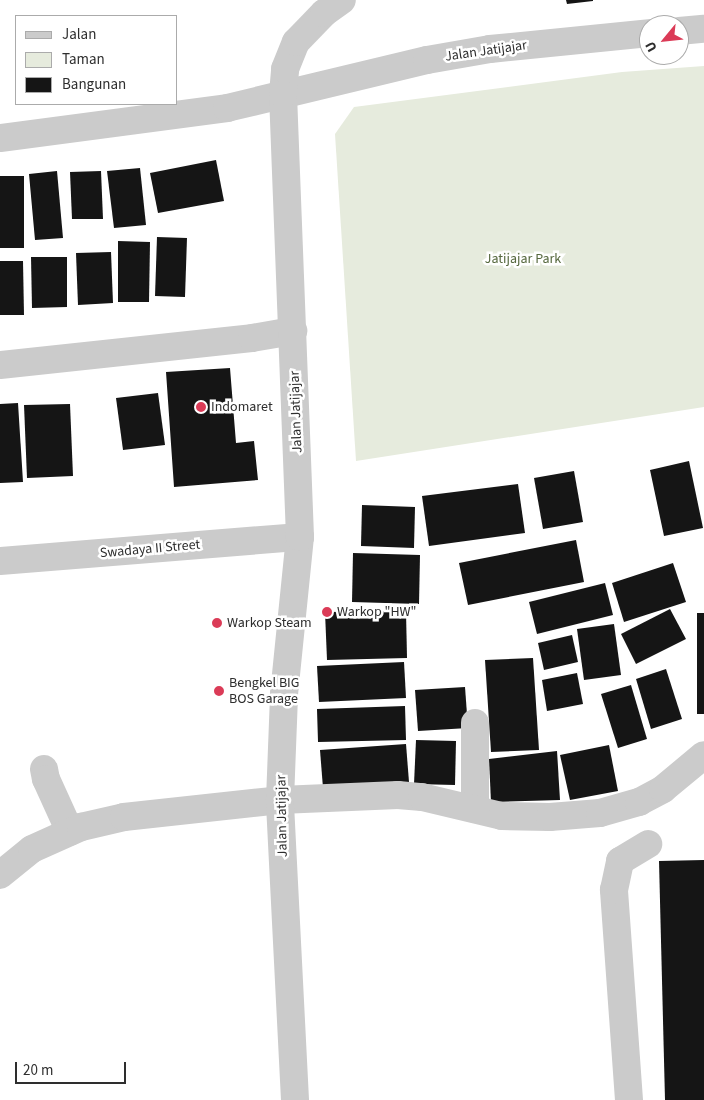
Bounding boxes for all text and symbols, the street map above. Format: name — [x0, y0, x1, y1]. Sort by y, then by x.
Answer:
legend — [15, 15, 178, 105]
north arrow — [639, 15, 689, 65]
text: Jalan — [62, 24, 96, 45]
street label: Jalan Jatijajar — [444, 37, 528, 65]
text: U — [641, 38, 663, 55]
text: Taman — [62, 49, 105, 70]
text: Bangunan — [62, 74, 126, 95]
park label: Jatijajar Park — [485, 251, 561, 267]
street label: Jalan Jatijajar — [286, 370, 306, 454]
place label: Indomaret — [211, 399, 273, 415]
marker: Indomaret — [195, 401, 207, 413]
street label: Swadaya II Street — [99, 536, 201, 562]
place label: Warkop "HW" — [337, 604, 417, 620]
marker: Warkop "HW" — [321, 606, 333, 618]
place label: Warkop Steam — [227, 615, 312, 631]
marker: Warkop Steam — [211, 617, 223, 629]
place label: Bengkel BIG BOS Garage — [229, 675, 299, 708]
marker: Bengkel BIG BOS Garage — [213, 685, 225, 697]
street label: Jalan Jatijajar — [273, 775, 291, 857]
scale bar — [18, 1052, 129, 1084]
text: 20 m — [23, 1060, 53, 1081]

